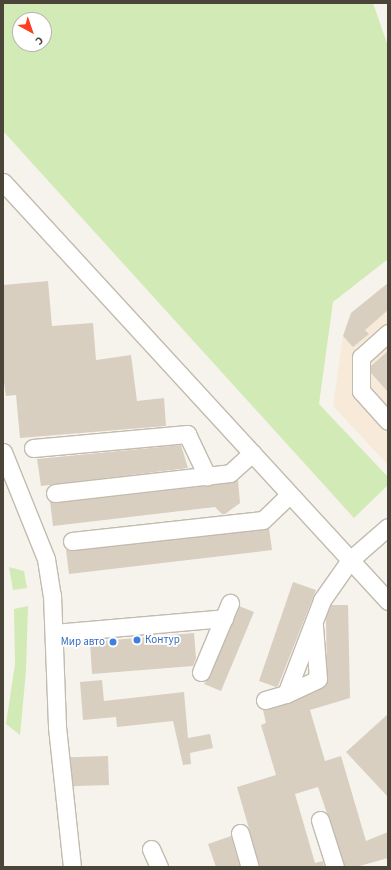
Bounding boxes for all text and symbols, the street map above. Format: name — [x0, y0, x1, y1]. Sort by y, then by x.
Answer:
north arrow — [12, 12, 52, 52]
text: С — [32, 33, 47, 49]
place label: Контур — [145, 633, 180, 647]
place label: Мир авто — [61, 635, 105, 649]
marker: Контур — [132, 635, 142, 645]
marker: Мир авто — [108, 637, 118, 647]

